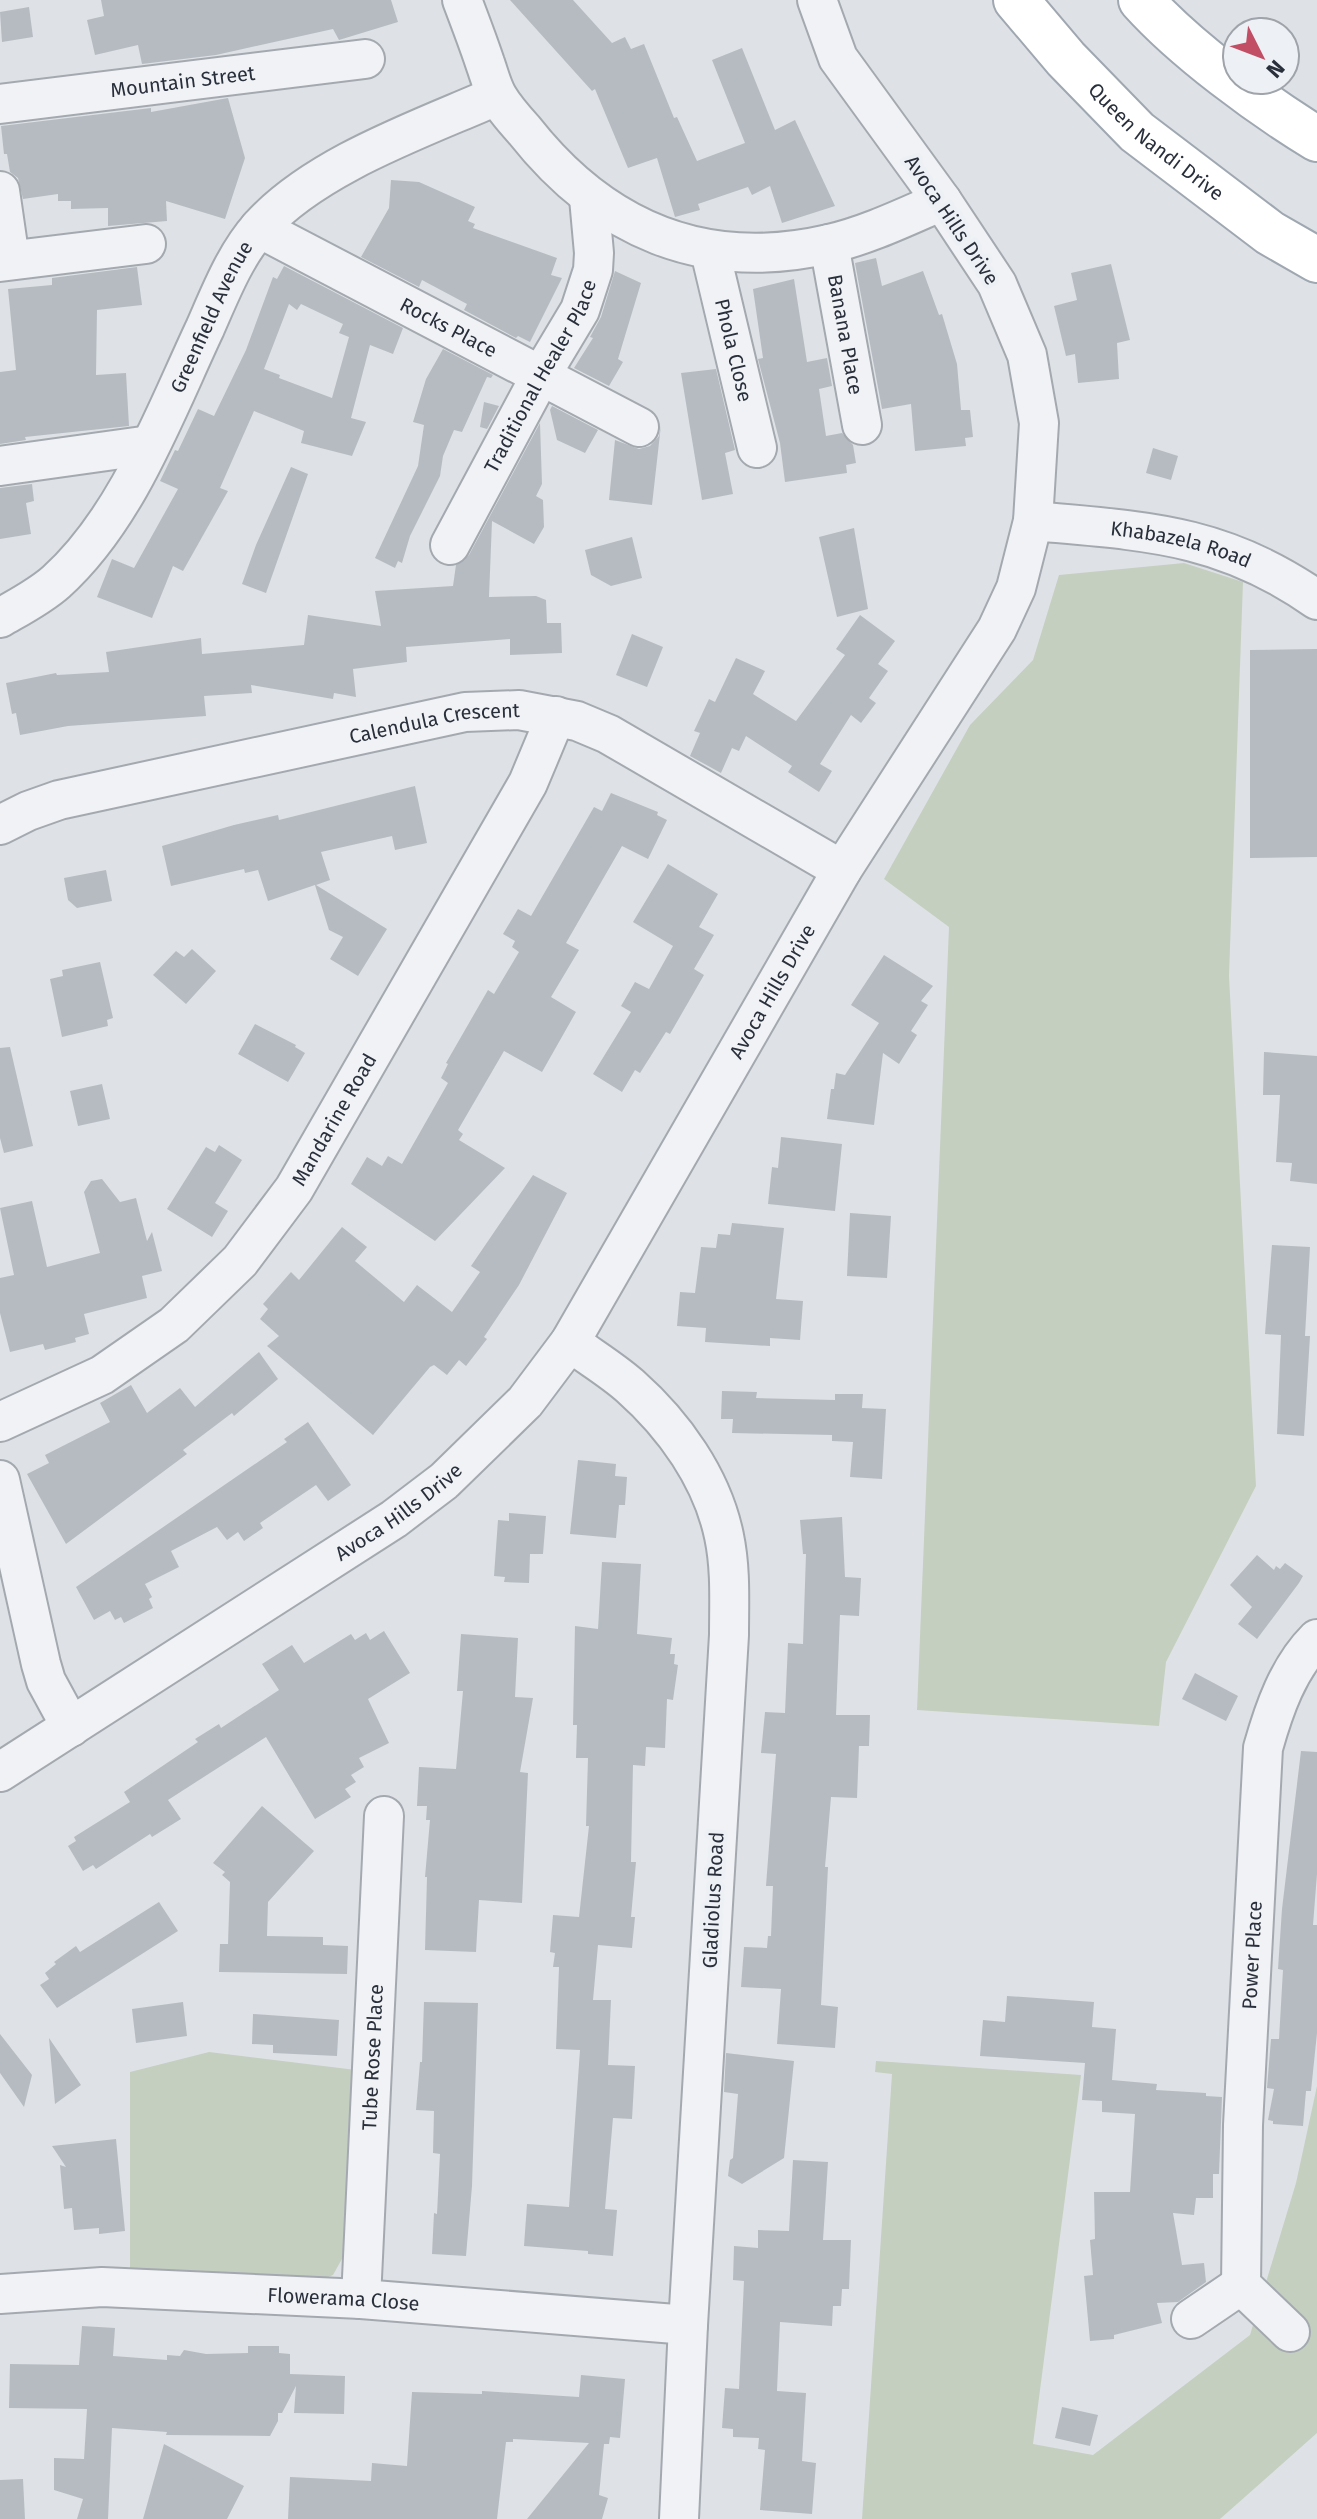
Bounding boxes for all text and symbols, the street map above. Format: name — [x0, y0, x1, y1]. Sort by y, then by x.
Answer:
north arrow — [1221, 16, 1301, 96]
text: N — [1261, 55, 1290, 84]
street label: Mountain Street — [109, 61, 257, 102]
street label: Queen Nandi Drive — [1083, 77, 1229, 206]
street label: Avoca Hills Drive — [900, 151, 1004, 289]
street label: Greenfield Avenue — [165, 236, 258, 396]
street label: Banana Place — [823, 272, 868, 397]
street label: Traditional Healer Place — [479, 276, 601, 477]
street label: Rocks Place — [396, 292, 501, 363]
street label: Phola Close — [710, 296, 758, 404]
street label: Khabazela Road — [1109, 516, 1255, 573]
street label: Calendula Crescent — [347, 698, 521, 749]
street label: Avoca Hills Drive — [724, 920, 820, 1063]
street label: Mandarine Road — [287, 1049, 381, 1190]
street label: Avoca Hills Drive — [330, 1458, 467, 1566]
street label: Gladiolus Road — [697, 1831, 729, 1969]
street label: Power Place — [1237, 1900, 1267, 2010]
street label: Tube Rose Place — [357, 1984, 388, 2131]
street label: Flowerama Close — [267, 2283, 420, 2316]

